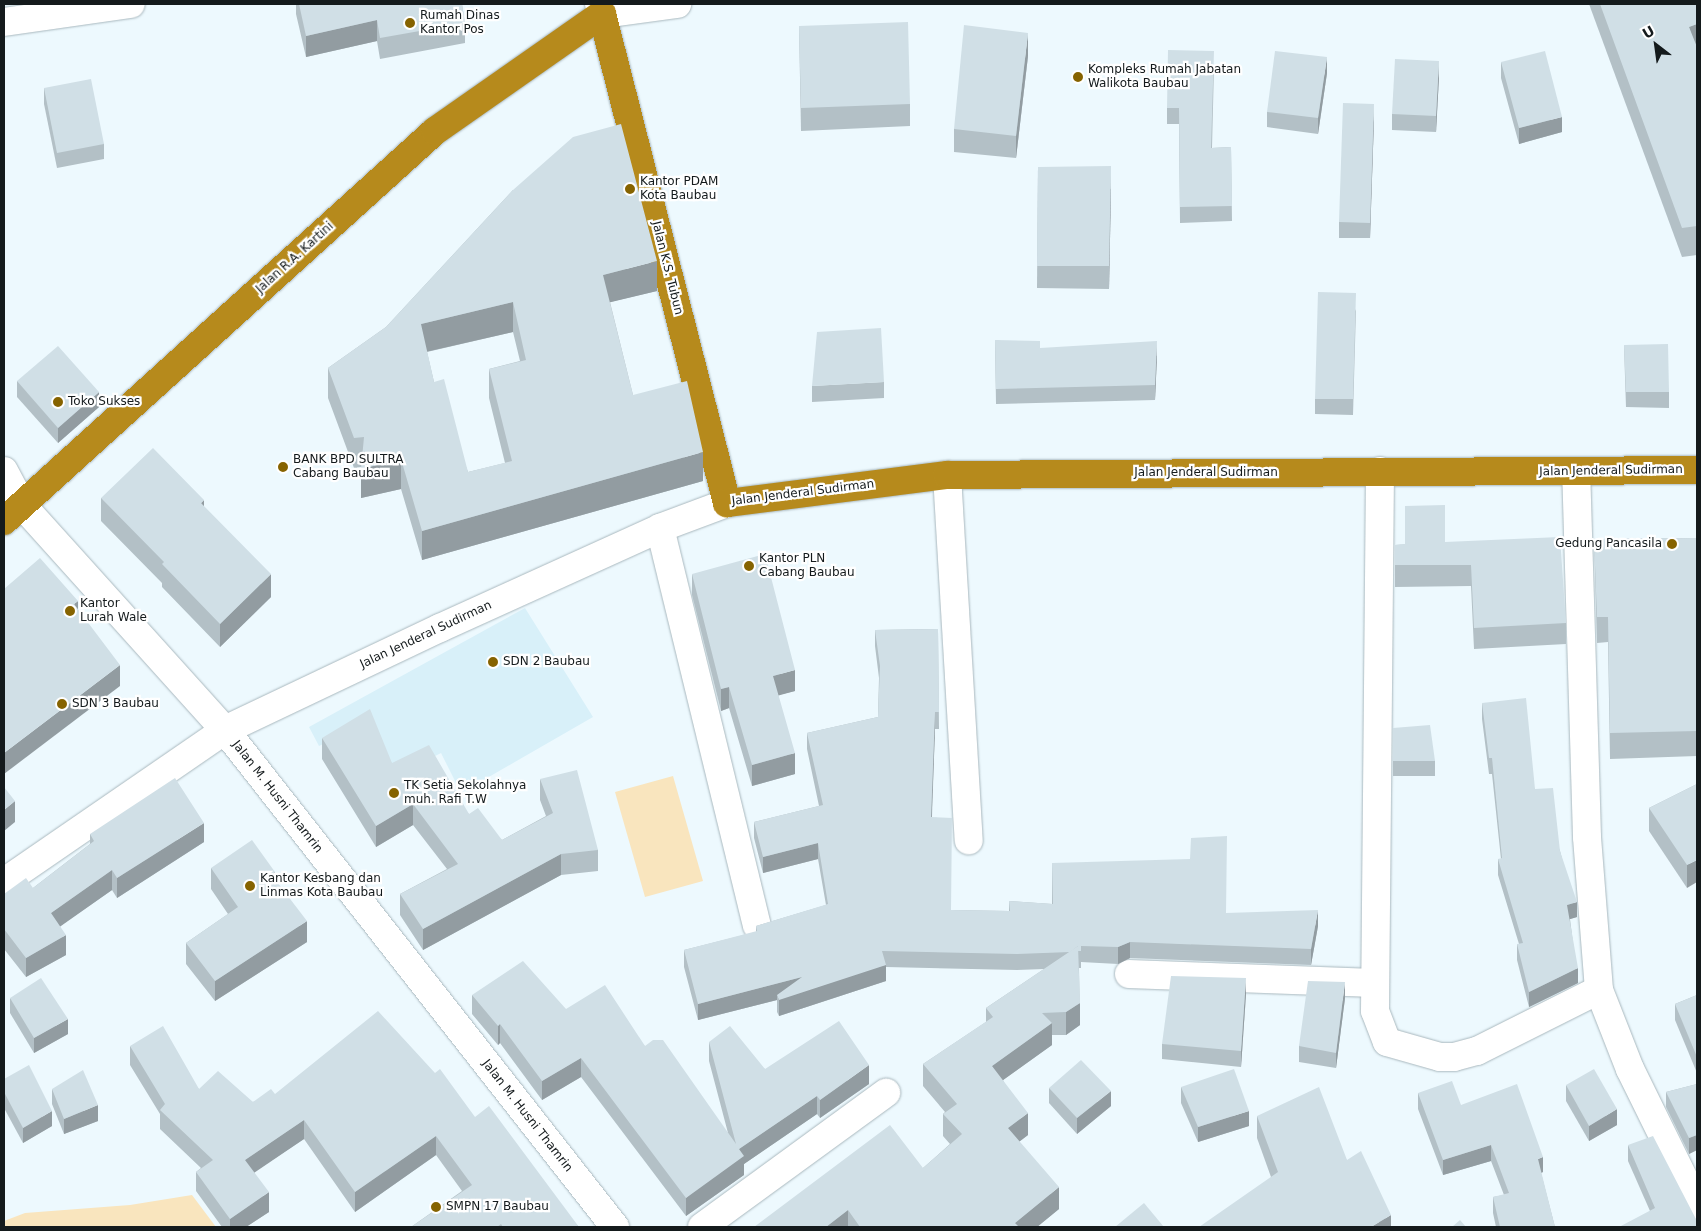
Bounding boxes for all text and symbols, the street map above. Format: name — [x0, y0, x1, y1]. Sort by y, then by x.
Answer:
place label: Rumah Dinas Kantor Pos — [420, 9, 500, 37]
marker: Rumah Dinas Kantor Pos — [404, 17, 416, 29]
north arrow — [1631, 20, 1681, 70]
text: U — [1640, 22, 1657, 42]
place label: Kompleks Rumah Jabatan Walikota Baubau — [1088, 63, 1241, 91]
marker: Kompleks Rumah Jabatan Walikota Baubau — [1072, 71, 1084, 83]
place label: Kantor PDAM Kota Baubau — [640, 175, 718, 203]
marker: Kantor PDAM Kota Baubau — [624, 183, 636, 195]
street label: Jalan R.A. Kartini — [253, 219, 337, 297]
street label: Jalan K.S. Tubun — [648, 220, 686, 316]
place label: Toko Sukses — [68, 395, 140, 409]
marker: Toko Sukses — [52, 396, 64, 408]
place label: BANK BPD SULTRA Cabang Baubau — [293, 453, 403, 481]
marker: BANK BPD SULTRA Cabang Baubau — [277, 461, 289, 473]
street label: Jalan Jenderal Sudirman — [1539, 463, 1683, 479]
street label: Jalan Jenderal Sudirman — [1134, 466, 1278, 480]
street label: Jalan Jenderal Sudirman — [731, 477, 875, 509]
place label: Gedung Pancasila — [1555, 537, 1662, 551]
marker: Gedung Pancasila — [1666, 538, 1678, 550]
place label: Kantor PLN Cabang Baubau — [759, 552, 855, 580]
marker: Kantor PLN Cabang Baubau — [743, 560, 755, 572]
place label: Kantor Lurah Wale — [80, 597, 147, 625]
street label: Jalan Jenderal Sudirman — [358, 598, 494, 672]
marker: Kantor Lurah Wale — [64, 605, 76, 617]
place label: SDN 2 Baubau — [503, 655, 590, 669]
marker: SDN 2 Baubau — [487, 656, 499, 668]
place label: SDN 3 Baubau — [72, 697, 159, 711]
marker: SDN 3 Baubau — [56, 698, 68, 710]
street label: Jalan M. Husni Thamrin — [229, 738, 325, 856]
place label: TK Setia Sekolahnya muh. Rafi T.W — [404, 779, 526, 807]
marker: TK Setia Sekolahnya muh. Rafi T.W — [388, 787, 400, 799]
place label: Kantor Kesbang dan Linmas Kota Baubau — [260, 872, 383, 900]
marker: Kantor Kesbang dan Linmas Kota Baubau — [244, 880, 256, 892]
street label: Jalan M. Husni Thamrin — [479, 1057, 575, 1175]
place label: SMPN 17 Baubau — [446, 1200, 549, 1214]
marker: SMPN 17 Baubau — [430, 1201, 442, 1213]

